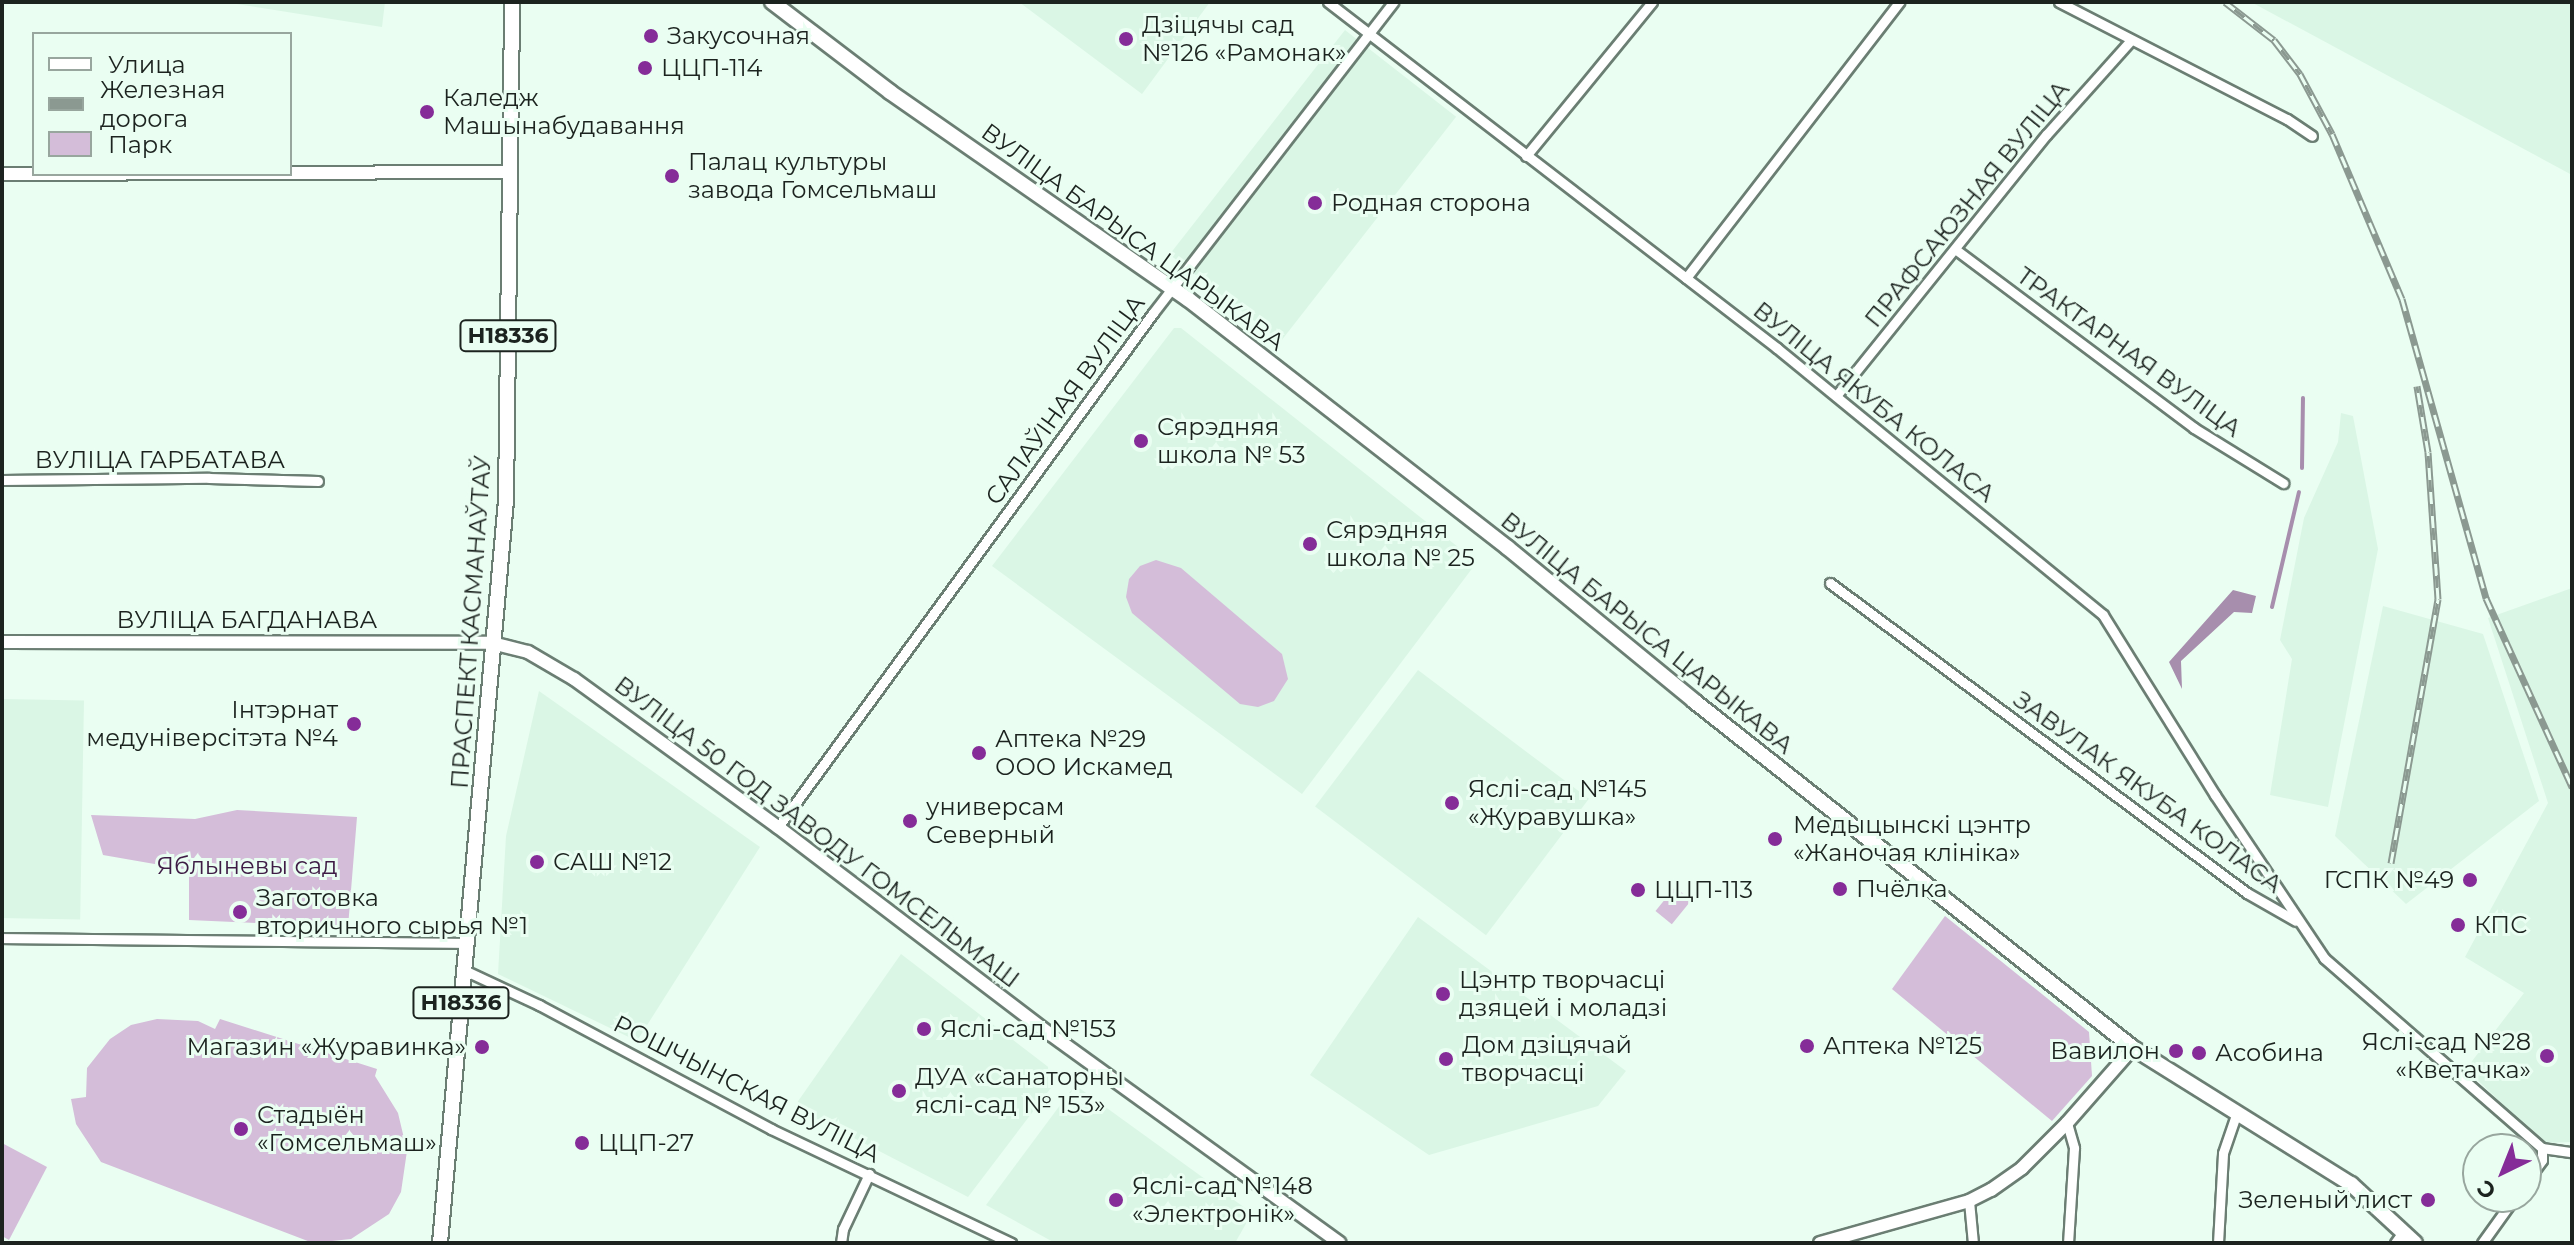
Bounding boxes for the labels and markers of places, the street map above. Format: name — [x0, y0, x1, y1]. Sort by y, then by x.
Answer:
place label: Дзіцячы сад №126 «Рамонак» — [1142, 11, 1347, 67]
place label: Закусочная — [667, 22, 810, 50]
marker: Закусочная — [642, 27, 660, 45]
marker: Дзіцячы сад №126 «Рамонак» — [1117, 30, 1135, 48]
place label: ЦЦП-114 — [661, 54, 762, 82]
marker: ЦЦП-114 — [636, 59, 654, 77]
place label: Каледж Машынабудавання — [443, 84, 685, 140]
marker: Каледж Машынабудавання — [418, 103, 436, 121]
place label: Палац культуры завода Гомсельмаш — [688, 148, 937, 204]
marker: Палац культуры завода Гомсельмаш — [663, 167, 681, 185]
place label: Родная сторона — [1331, 189, 1531, 217]
marker: Родная сторона — [1306, 194, 1324, 212]
place label: Сярэдняя школа № 53 — [1157, 413, 1306, 469]
marker: Сярэдняя школа № 53 — [1132, 432, 1150, 450]
place label: Сярэдняя школа № 25 — [1326, 516, 1475, 572]
marker: Сярэдняя школа № 25 — [1301, 535, 1319, 553]
place label: Інтэрнат медуніверсітэта №4 — [86, 696, 338, 752]
marker: Інтэрнат медуніверсітэта №4 — [345, 715, 363, 733]
place label: Аптека №29 ООО Искамед — [995, 725, 1173, 781]
marker: Аптека №29 ООО Искамед — [970, 744, 988, 762]
place label: Яслі-сад №145 «Журавушка» — [1468, 775, 1647, 831]
place label: универсам Северный — [926, 793, 1064, 849]
marker: Яслі-сад №145 «Журавушка» — [1443, 794, 1461, 812]
place label: Медыцынскі цэнтр «Жаночая клініка» — [1793, 811, 2031, 867]
marker: универсам Северный — [901, 812, 919, 830]
marker: Медыцынскі цэнтр «Жаночая клініка» — [1764, 828, 1786, 850]
place label: САШ №12 — [553, 848, 672, 876]
marker: САШ №12 — [528, 853, 546, 871]
place label: ГСПК №49 — [2324, 866, 2454, 894]
marker: ГСПК №49 — [2461, 871, 2479, 889]
place label: Пчёлка — [1856, 875, 1948, 903]
place label: ЦЦП-113 — [1654, 876, 1753, 904]
marker: Пчёлка — [1831, 880, 1849, 898]
marker: ЦЦП-113 — [1629, 881, 1647, 899]
place label: Заготовка вторичного сырья №1 — [256, 884, 528, 940]
marker: Заготовка вторичного сырья №1 — [231, 903, 249, 921]
place label: КПС — [2474, 911, 2527, 939]
marker: КПС — [2449, 916, 2467, 934]
place label: Цэнтр творчасці дзяцей і моладзі — [1459, 966, 1667, 1022]
marker: Цэнтр творчасці дзяцей і моладзі — [1434, 985, 1452, 1003]
place label: Яслі-сад №153 — [940, 1015, 1116, 1043]
marker: Яслі-сад №153 — [915, 1020, 933, 1038]
place label: Яслі-сад №28 «Кветачка» — [2362, 1028, 2531, 1084]
place label: Дом дзіцячай творчасці — [1462, 1031, 1632, 1087]
place label: Аптека №125 — [1823, 1032, 1982, 1060]
place label: Магазин «Журавинка» — [186, 1033, 466, 1061]
marker: Аптека №125 — [1798, 1037, 1816, 1055]
place label: Вавилон — [2050, 1037, 2160, 1065]
marker: Магазин «Журавинка» — [473, 1038, 491, 1056]
place label: Асобина — [2215, 1039, 2324, 1067]
marker: Вавилон — [2167, 1042, 2185, 1060]
marker: Асобина — [2190, 1044, 2208, 1062]
marker: Яслі-сад №28 «Кветачка» — [2538, 1047, 2556, 1065]
marker: Дом дзіцячай творчасці — [1437, 1050, 1455, 1068]
place label: ДУА «Санаторны яслі-сад № 153» — [915, 1063, 1124, 1119]
marker: ДУА «Санаторны яслі-сад № 153» — [890, 1082, 908, 1100]
place label: Стадыён «Гомсельмаш» — [257, 1101, 437, 1157]
marker: Стадыён «Гомсельмаш» — [232, 1120, 250, 1138]
place label: ЦЦП-27 — [598, 1129, 694, 1157]
marker: ЦЦП-27 — [573, 1134, 591, 1152]
place label: Яслі-сад №148 «Электронік» — [1132, 1172, 1313, 1228]
place label: Зеленый лист — [2238, 1186, 2412, 1214]
marker: Яслі-сад №148 «Электронік» — [1107, 1191, 1125, 1209]
marker: Зеленый лист — [2419, 1191, 2437, 1209]

